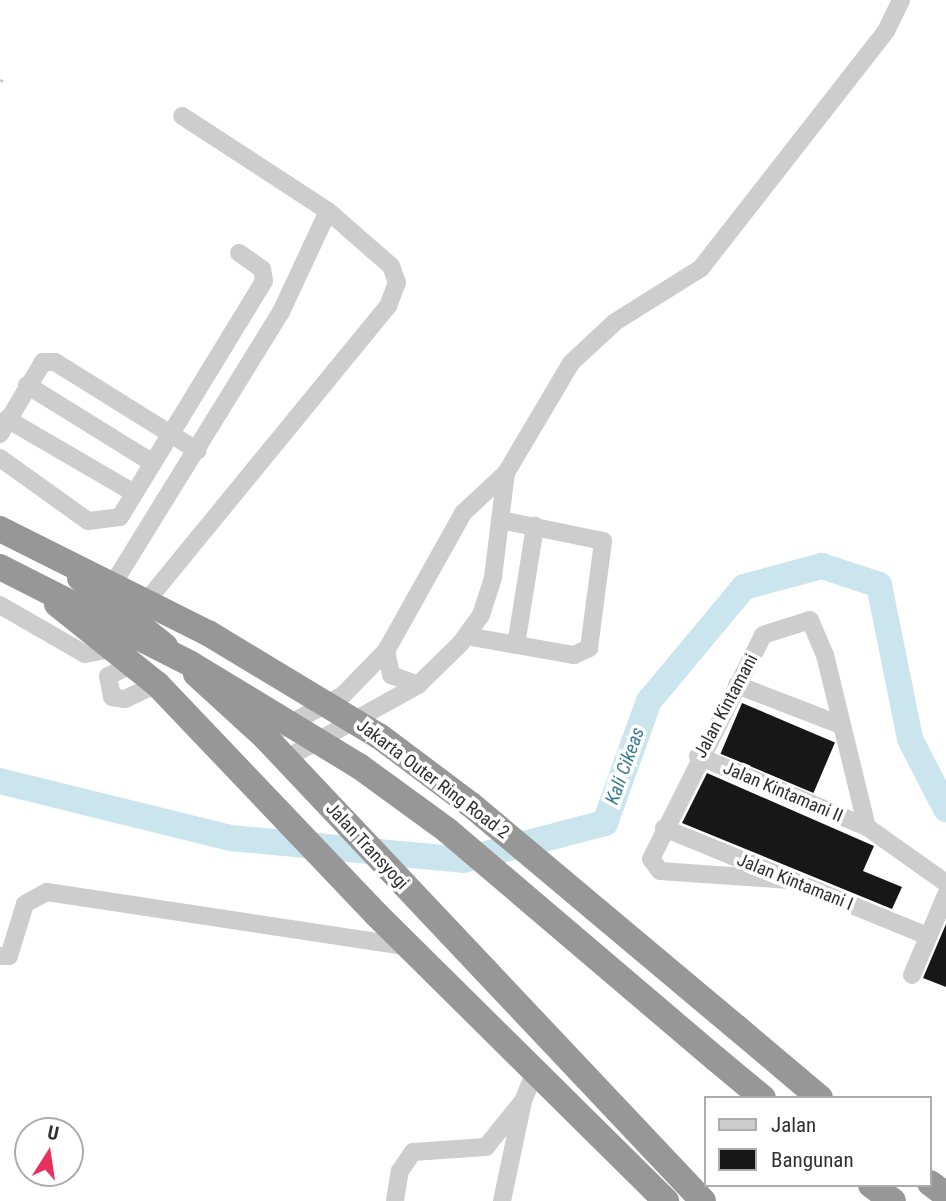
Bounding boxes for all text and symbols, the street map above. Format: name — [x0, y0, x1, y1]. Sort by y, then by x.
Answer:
street label: Jalan Kintamani — [690, 650, 762, 762]
street label: Jakarta Outer Ring Road 2 — [352, 715, 514, 843]
water label: Kali Cikeas — [601, 724, 649, 808]
street label: Jalan Kintamani II — [720, 757, 846, 827]
street label: Jalan Transyogi — [321, 798, 413, 894]
street label: Jalan Kintamani I — [734, 849, 856, 915]
legend — [704, 1096, 932, 1187]
text: Jalan — [771, 1113, 816, 1137]
north arrow — [14, 1117, 84, 1187]
text: U — [45, 1121, 61, 1145]
text: Bangunan — [771, 1148, 854, 1172]

